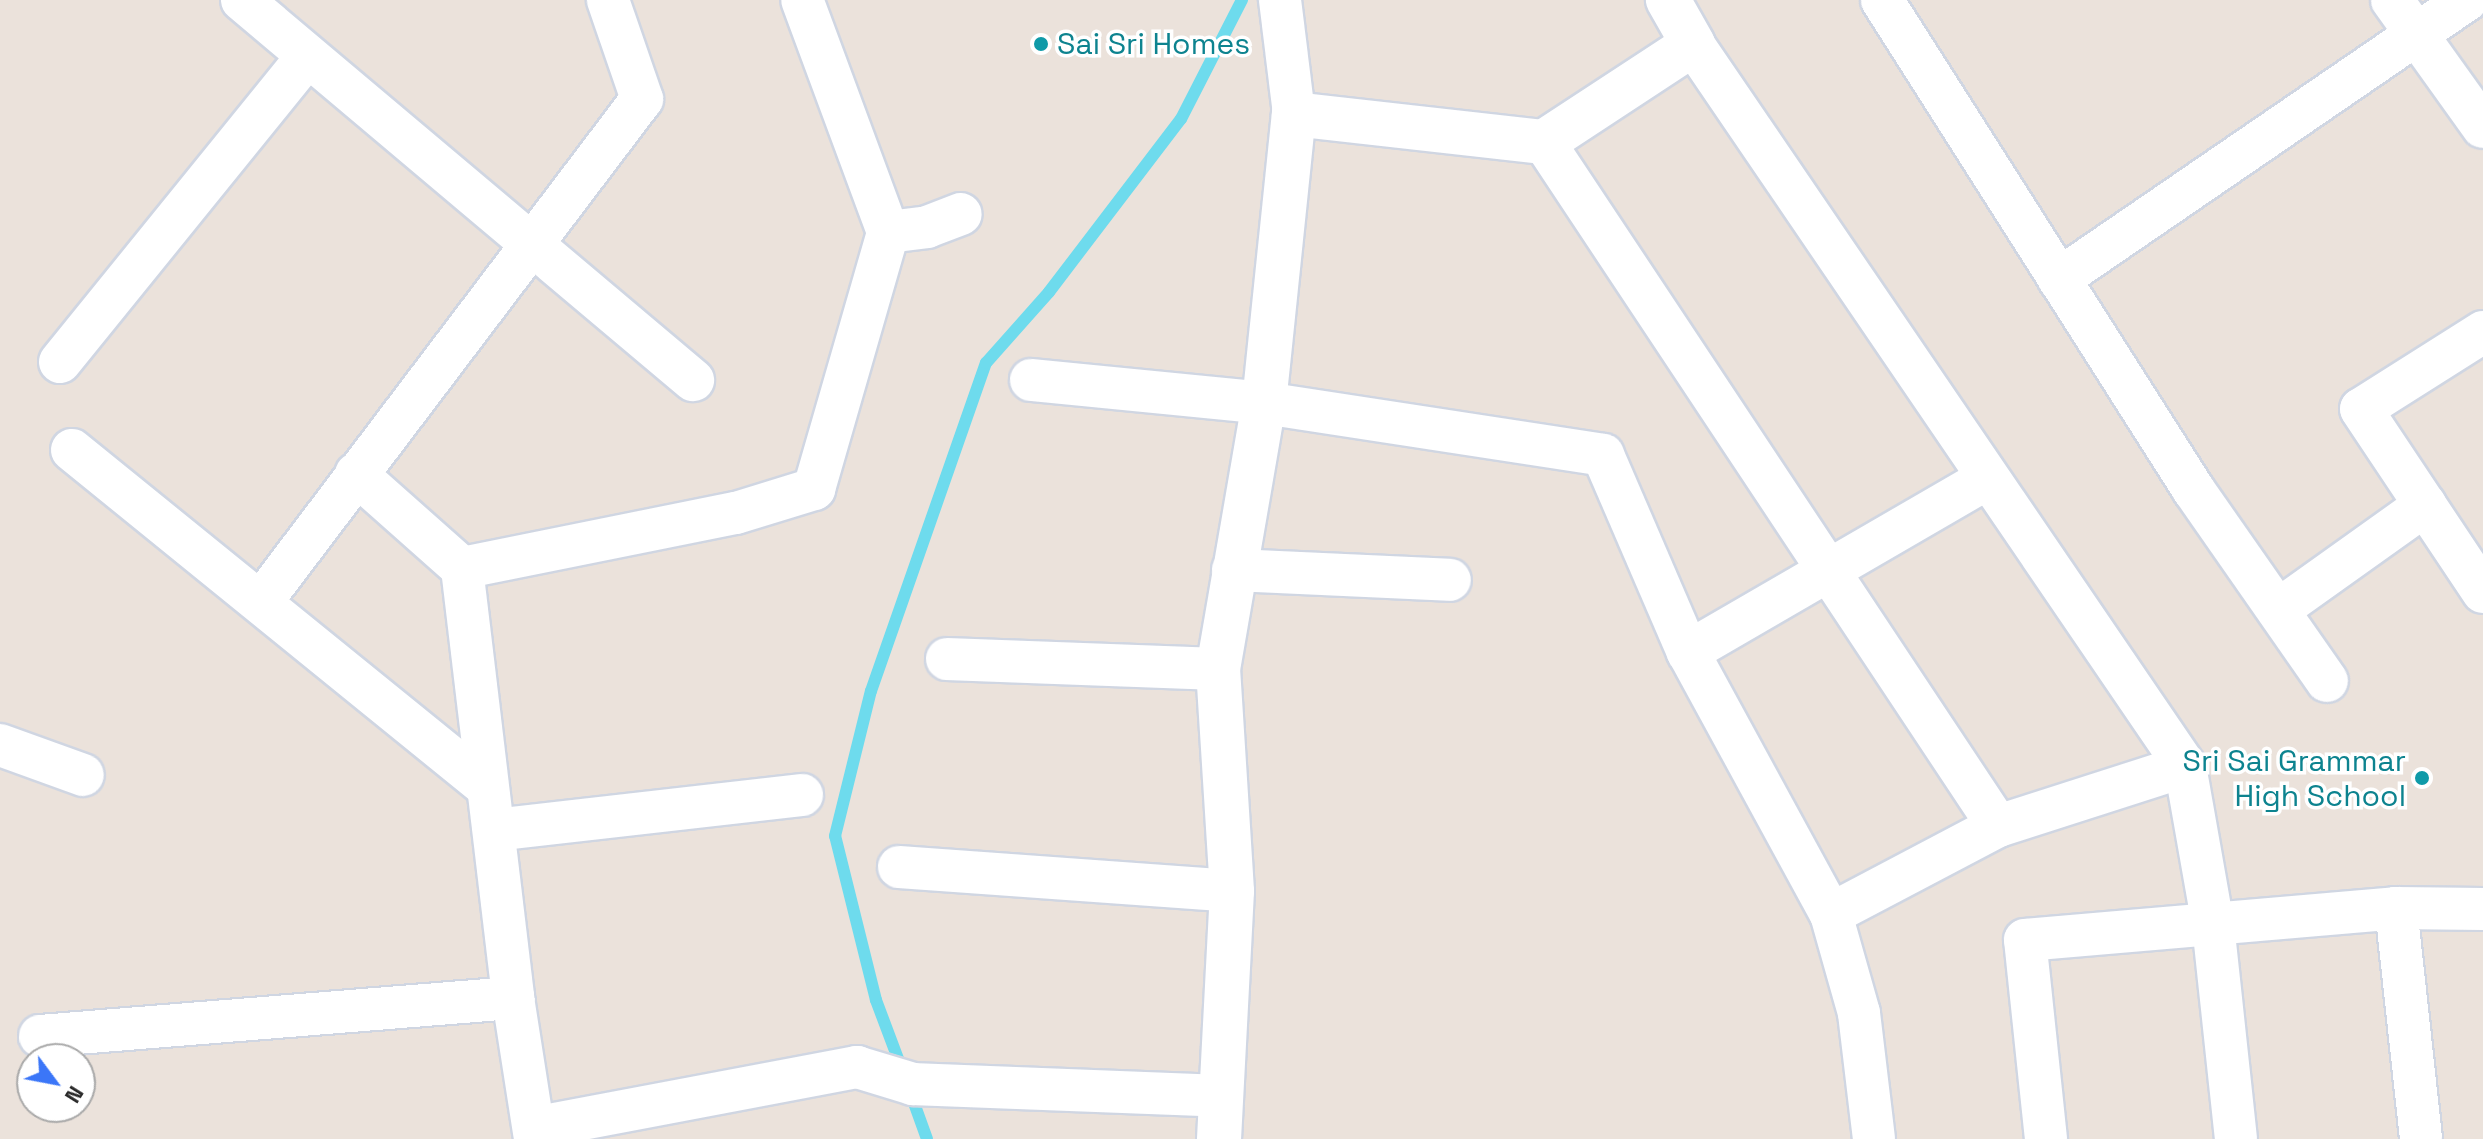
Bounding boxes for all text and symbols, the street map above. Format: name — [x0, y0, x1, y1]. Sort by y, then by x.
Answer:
place label: Sai Sri Homes — [1057, 26, 1250, 62]
marker: Sai Sri Homes — [1032, 35, 1050, 53]
place label: Sri Sai Grammar High School — [2183, 743, 2406, 814]
marker: Sri Sai Grammar High School — [2413, 769, 2431, 787]
north arrow — [16, 1043, 96, 1123]
text: N — [59, 1081, 90, 1108]

